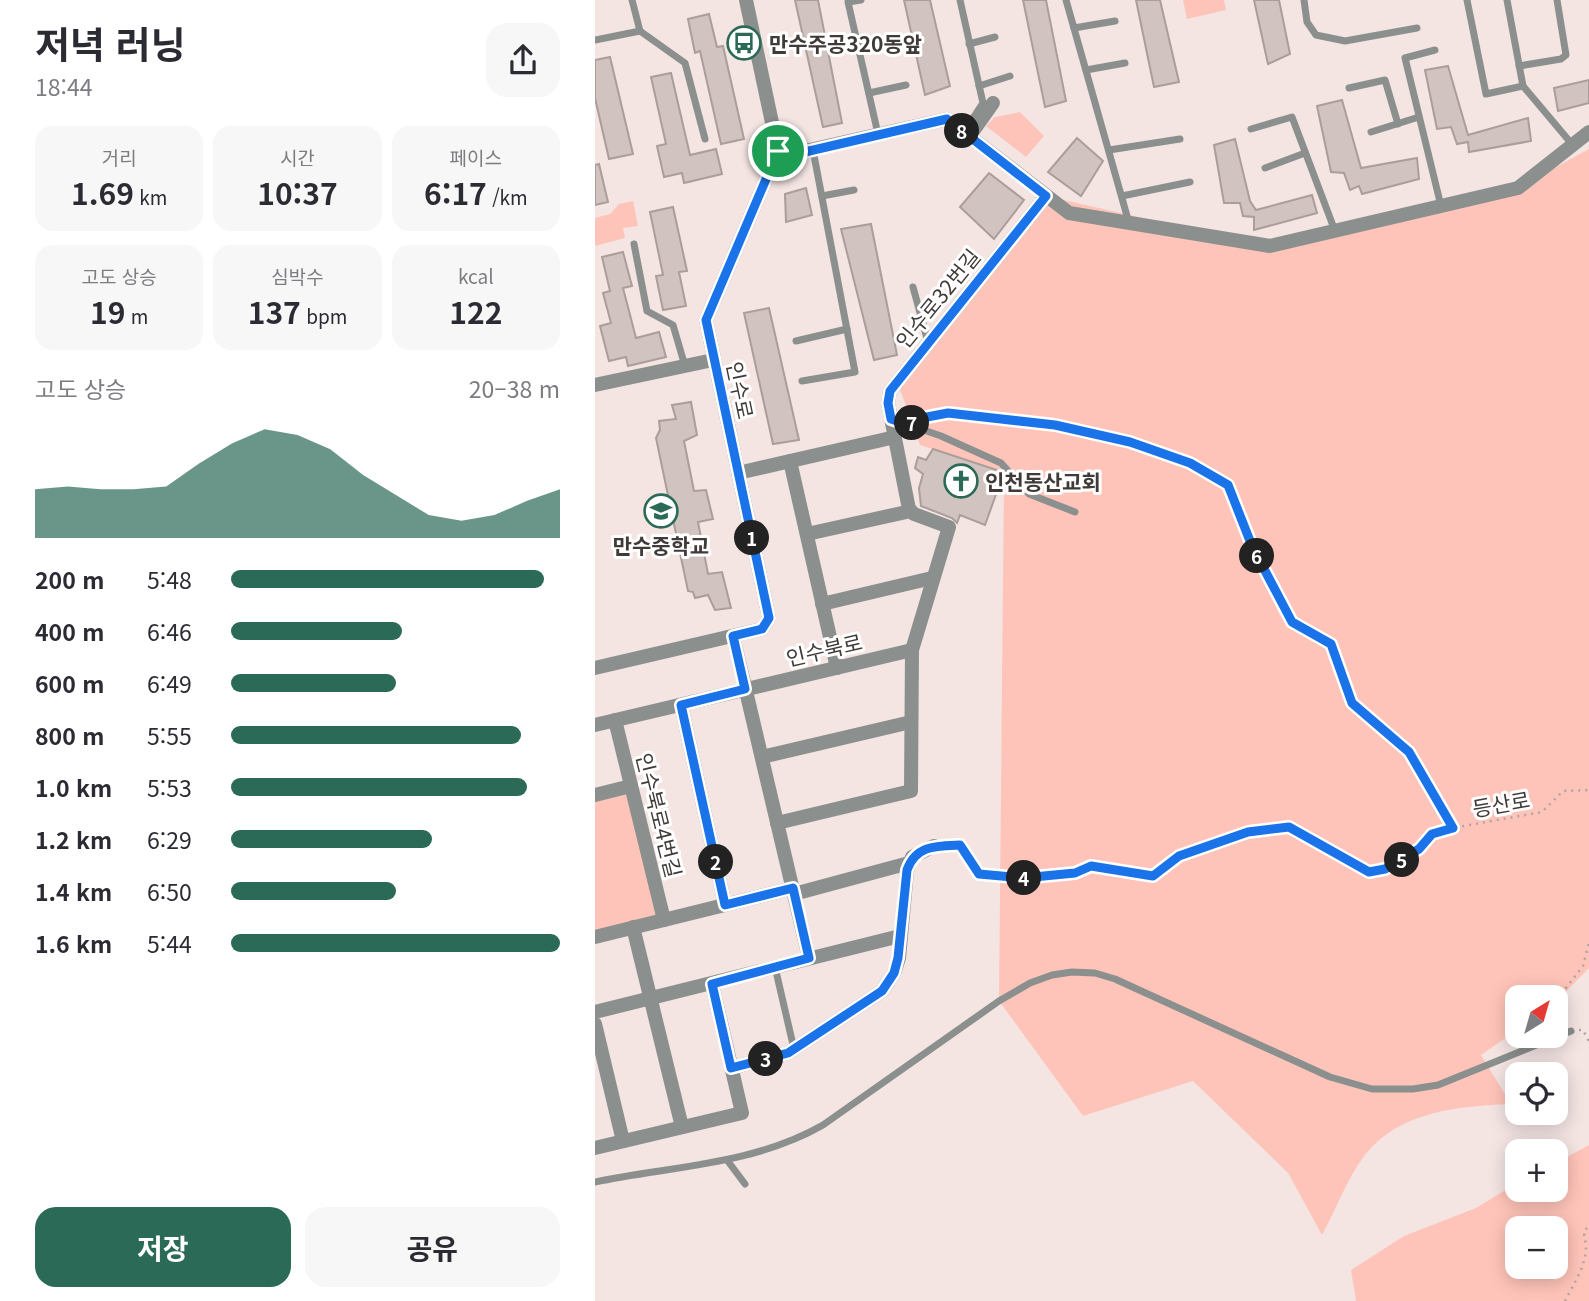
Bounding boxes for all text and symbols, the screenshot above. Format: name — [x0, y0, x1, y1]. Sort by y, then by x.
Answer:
text: 저녁 러닝 — [35, 15, 185, 70]
button: share — [486, 23, 560, 97]
bus stop icon: 만수주공320동앞 — [725, 24, 763, 62]
place label: 만수주공320동앞 — [769, 28, 922, 58]
text: 18:44 — [35, 69, 92, 103]
pin: 8 — [945, 114, 979, 148]
text: 8 — [956, 117, 967, 144]
pin — [748, 121, 808, 181]
icon: arrive — [759, 132, 797, 170]
text: 거리 — [102, 143, 137, 170]
text: 시간 — [280, 143, 315, 170]
text: 페이스 — [450, 143, 502, 170]
text: 1.69 — [71, 170, 134, 214]
text: 10:37 — [257, 170, 338, 214]
text: 6:17 — [424, 170, 487, 214]
text: km — [134, 183, 167, 210]
text: /km — [487, 183, 528, 210]
street label: 인수로32번길 — [888, 242, 986, 354]
text: 고도 상승 — [82, 262, 157, 289]
text: 심박수 — [271, 262, 324, 289]
text: kcal — [458, 262, 494, 289]
text: 19 — [90, 289, 125, 333]
text: 137 — [248, 289, 301, 333]
text: 122 — [449, 289, 502, 333]
text: m — [125, 302, 148, 329]
text: bpm — [301, 302, 347, 329]
street label: 인수로 — [720, 359, 762, 421]
text: 고도 상승 — [35, 371, 126, 405]
text: 20–38 m — [469, 371, 560, 405]
pin: 7 — [895, 406, 929, 440]
text: 7 — [906, 409, 917, 436]
church icon: 인천동산교회 — [942, 462, 980, 500]
place label: 인천동산교회 — [985, 466, 1101, 496]
school or university icon: 만수중학교 — [642, 492, 680, 530]
pin: 1 — [735, 520, 769, 556]
text: 1 — [746, 524, 757, 551]
place label: 만수중학교 — [613, 530, 709, 560]
pin: 6 — [1239, 538, 1275, 574]
text: 6 — [1251, 542, 1262, 569]
text: 200 m — [35, 562, 104, 596]
text: 5:48 — [147, 562, 192, 596]
text: 400 m — [35, 614, 104, 648]
text: 6:46 — [147, 614, 192, 648]
street label: 인수북로 — [783, 626, 865, 672]
text: 600 m — [35, 666, 104, 700]
text: 6:49 — [147, 666, 192, 700]
text: 800 m — [35, 718, 104, 752]
text: 5:55 — [147, 718, 192, 752]
street label: 인수북로4번길 — [630, 749, 690, 881]
text: 1.0 km — [35, 770, 112, 804]
text: 5:53 — [147, 770, 192, 804]
street label: 등산로 — [1470, 783, 1532, 823]
text: 1.2 km — [35, 822, 112, 856]
text: 6:29 — [147, 822, 192, 856]
pin: 5 — [1385, 842, 1419, 878]
pin: 2 — [699, 844, 733, 880]
text: 5 — [1396, 846, 1407, 873]
text: 2 — [710, 848, 721, 875]
pin: 4 — [1007, 860, 1041, 896]
text: 4 — [1018, 864, 1029, 891]
text: 1.4 km — [35, 874, 112, 908]
text: 6:50 — [147, 874, 192, 908]
text: 1.6 km — [35, 926, 112, 960]
text: 5:44 — [147, 926, 192, 960]
north arrow — [1505, 985, 1568, 1048]
map controls — [1505, 985, 1568, 1279]
pin: 3 — [749, 1042, 783, 1076]
text: 3 — [760, 1045, 771, 1072]
button: locate — [1505, 1062, 1568, 1125]
button: + — [1505, 1139, 1568, 1202]
button: 저장 — [35, 1207, 291, 1287]
button: 공유 — [305, 1207, 560, 1287]
button: − — [1505, 1216, 1568, 1279]

